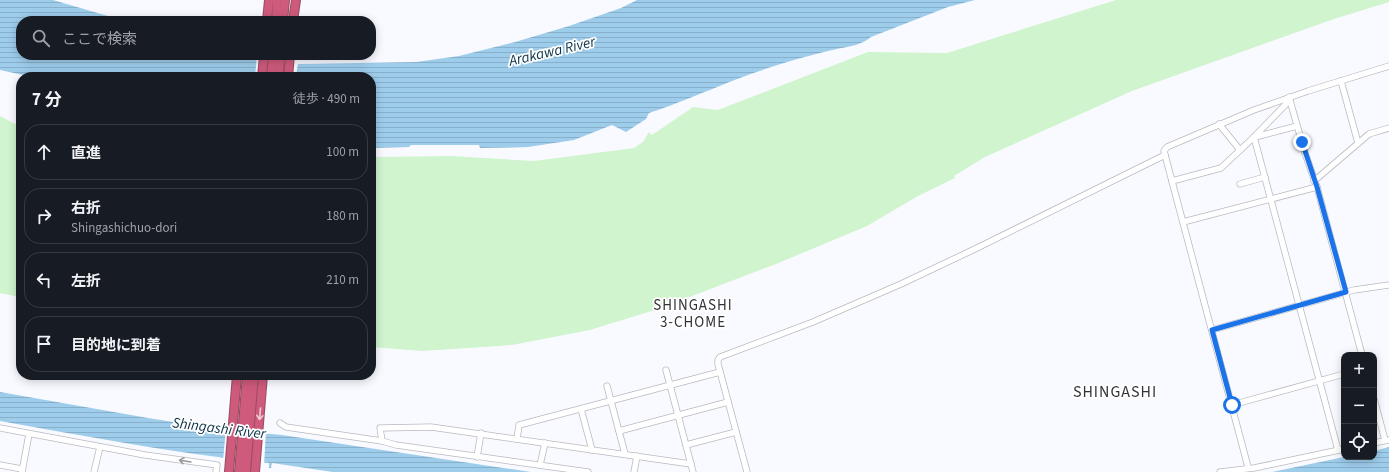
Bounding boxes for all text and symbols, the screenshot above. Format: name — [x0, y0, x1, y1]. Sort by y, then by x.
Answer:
search box — [16, 16, 376, 60]
icon: search — [30, 27, 52, 49]
text: ここで検索 — [62, 29, 137, 50]
water label: Arakawa River — [506, 31, 598, 72]
text: 7 分 — [32, 88, 61, 112]
text: 徒歩 · 490 m — [293, 90, 360, 108]
route end — [1293, 133, 1311, 151]
icon: ahead — [33, 141, 55, 163]
text: 直進 — [71, 143, 101, 164]
text: 100 m — [326, 143, 359, 161]
text: 右折 — [71, 198, 101, 219]
icon: right — [33, 205, 55, 227]
text: 180 m — [326, 207, 359, 225]
text: Shingashichuo-dori — [71, 219, 177, 237]
icon: left — [33, 269, 55, 291]
text: 左折 — [71, 271, 101, 292]
text: 210 m — [326, 271, 359, 289]
district label: SHINGASHI 3-CHOME — [653, 295, 733, 333]
icon: arrive — [33, 333, 55, 355]
text: 目的地に到着 — [71, 335, 161, 356]
map controls — [1341, 352, 1377, 460]
button: + — [1341, 352, 1377, 388]
district label: SHINGASHI — [1073, 381, 1157, 403]
button: − — [1341, 388, 1377, 424]
route start — [1223, 396, 1241, 414]
one-way arrow — [256, 407, 263, 420]
water label: Shingashi River — [171, 412, 268, 445]
button: locate — [1341, 424, 1377, 460]
one-way arrow — [179, 457, 192, 465]

